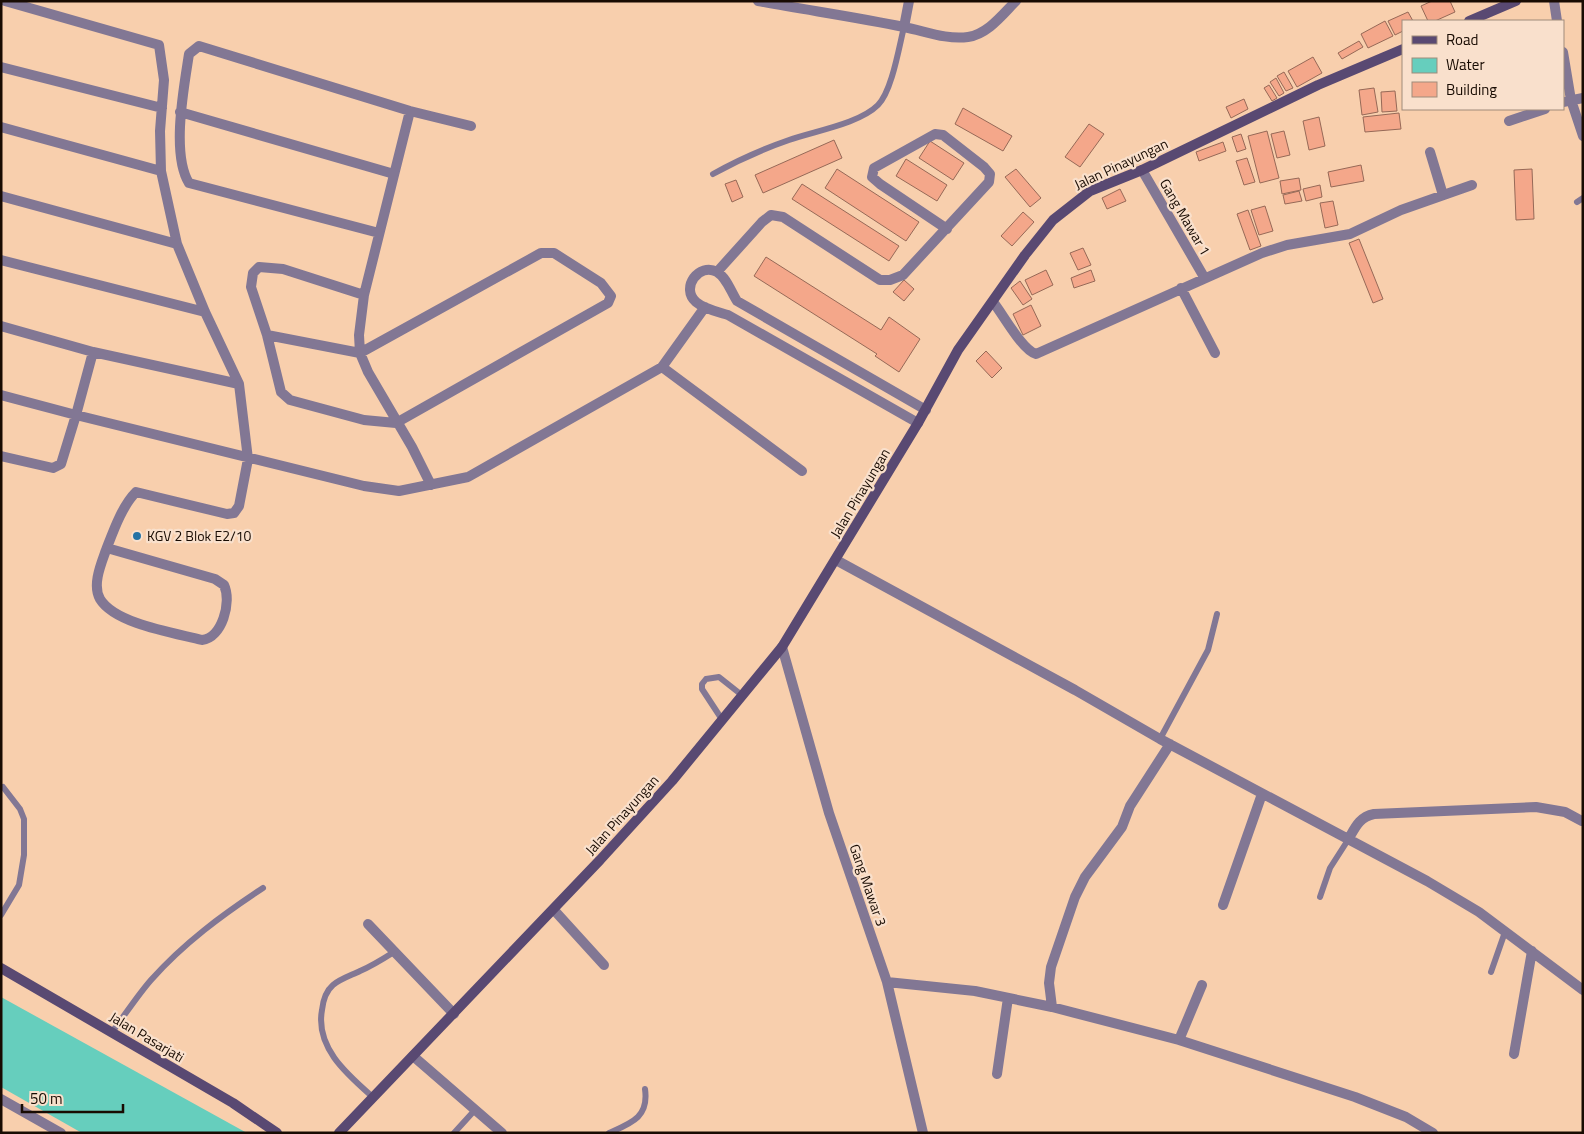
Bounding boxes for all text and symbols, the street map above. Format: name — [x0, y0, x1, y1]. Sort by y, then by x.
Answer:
legend — [1402, 20, 1564, 110]
text: Road — [1446, 28, 1478, 51]
text: Water — [1446, 53, 1485, 76]
text: Building — [1446, 78, 1497, 101]
street label: Jalan Pinayungan — [1070, 133, 1171, 194]
street label: Gang Mawar 1 — [1155, 174, 1216, 259]
street label: Jalan Pinayungan — [825, 444, 895, 542]
place label: KGV 2 Blok E2/10 — [147, 525, 252, 546]
marker: KGV 2 Blok E2/10 — [131, 530, 143, 542]
street label: Jalan Pinayungan — [580, 770, 663, 859]
street label: Gang Mawar 3 — [845, 841, 892, 929]
street label: Jalan Pasarjati — [106, 1006, 188, 1067]
scale bar — [22, 1082, 124, 1114]
text: 50 m — [30, 1087, 63, 1110]

